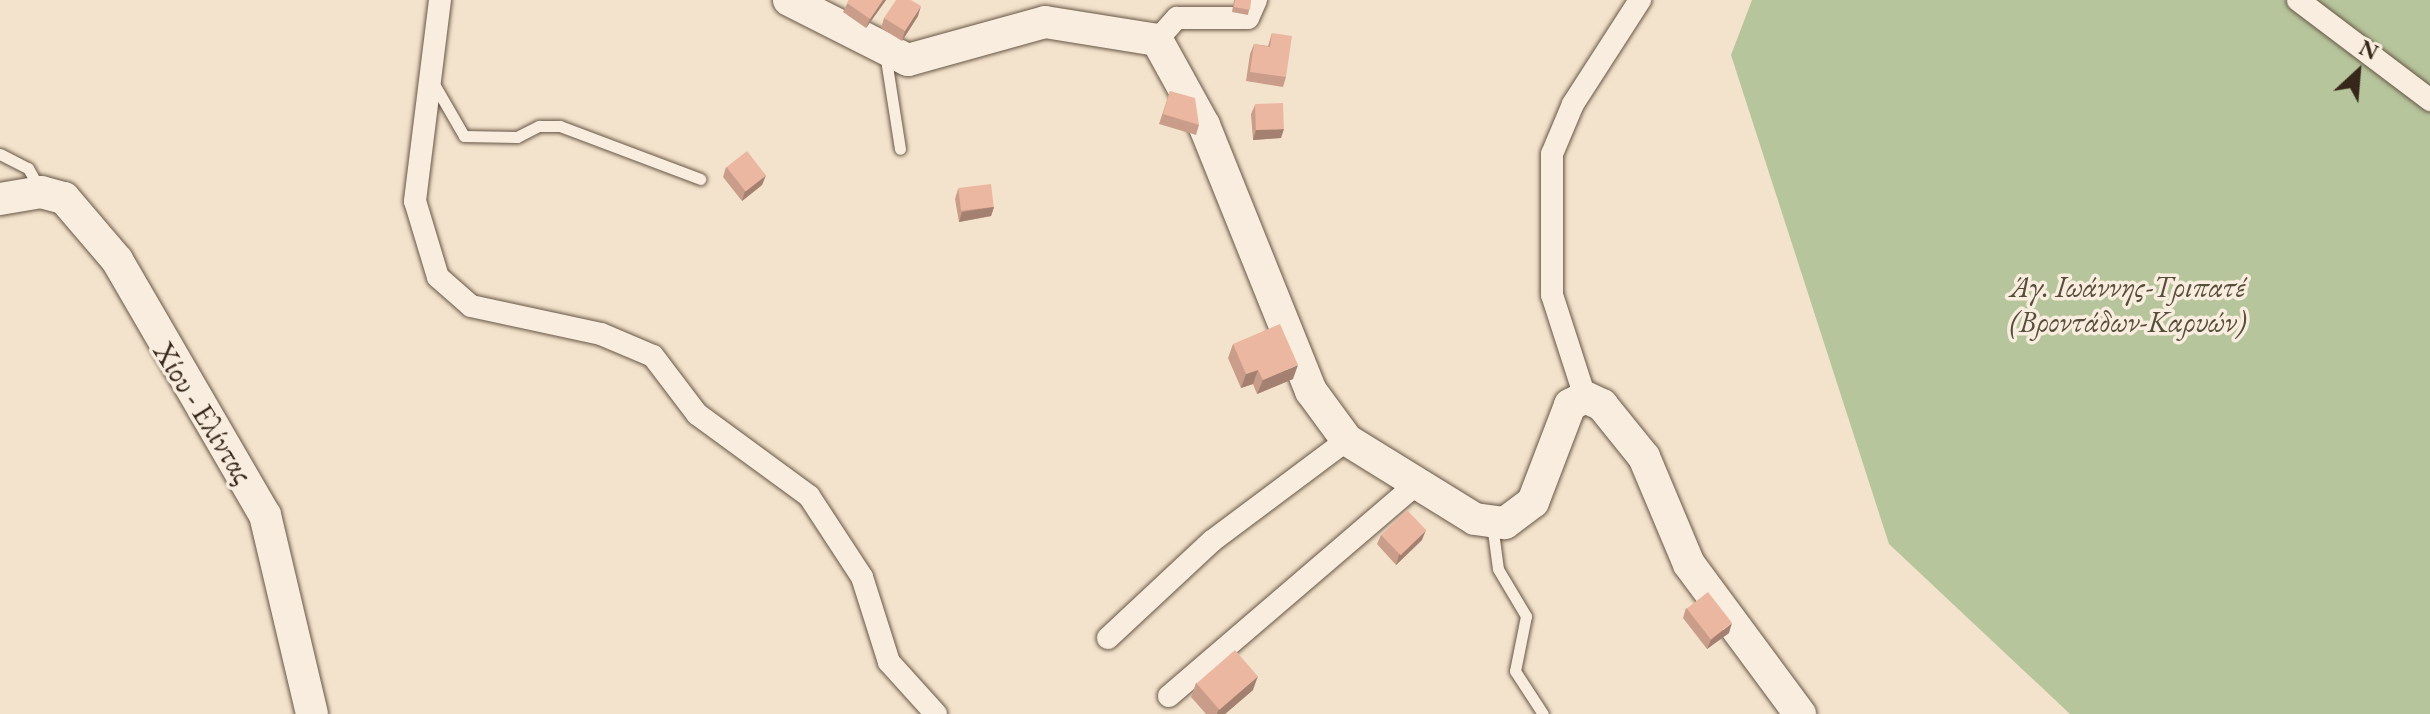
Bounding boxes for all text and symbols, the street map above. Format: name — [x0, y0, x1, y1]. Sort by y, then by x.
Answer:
north arrow — [2318, 32, 2398, 112]
text: N — [2354, 33, 2383, 67]
park label: Άγ. Ιωάννης-Τριπατέ (Βροντάδων-Καρυών) — [2010, 269, 2246, 340]
street label: Χίου - Ελίντας — [145, 336, 261, 490]

